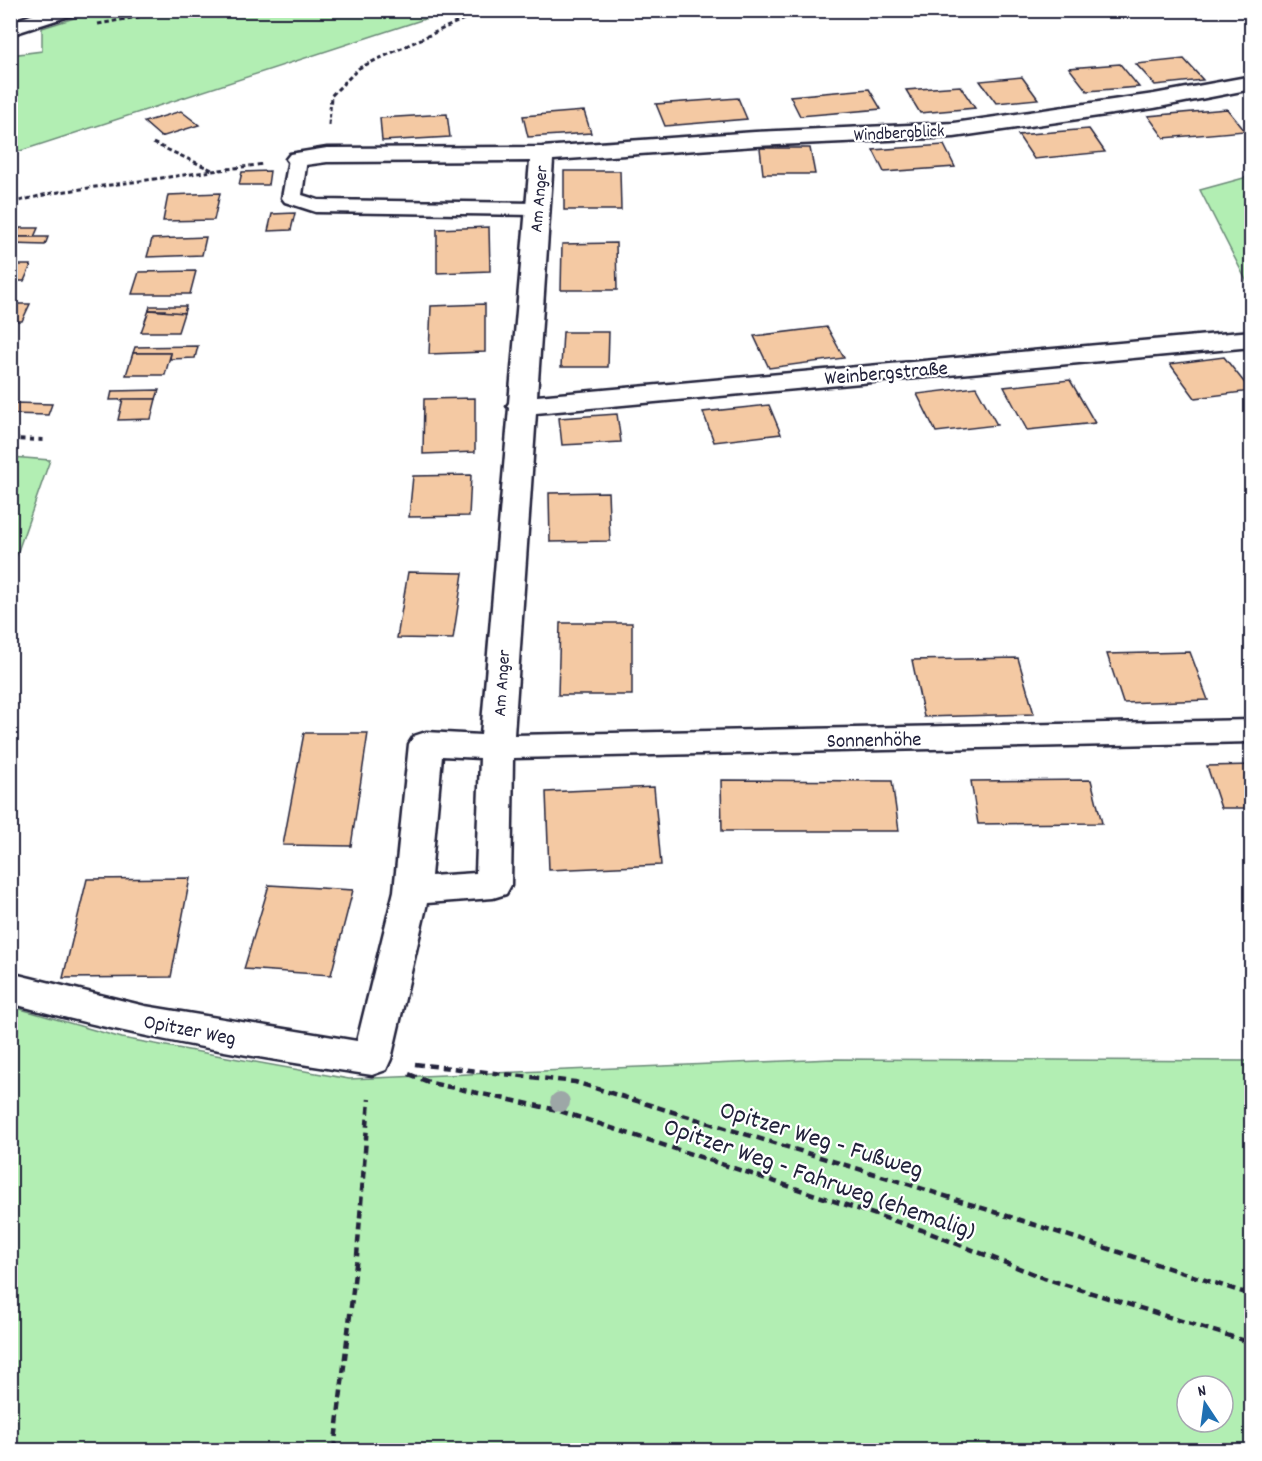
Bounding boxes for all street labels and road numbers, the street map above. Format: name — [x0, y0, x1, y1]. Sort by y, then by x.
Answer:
street label: Windbergblick — [853, 120, 945, 149]
street label: Am Anger — [525, 164, 556, 234]
street label: Weinbergstraße — [823, 355, 949, 395]
street label: Am Anger — [489, 649, 518, 717]
street label: Sonnenhöhe — [826, 726, 922, 758]
street label: Opitzer Weg — [141, 1008, 238, 1056]
street label: Opitzer Weg - Fußweg — [714, 1093, 927, 1190]
street label: Opitzer Weg - Fahrweg (ehemalig) — [658, 1109, 980, 1251]

